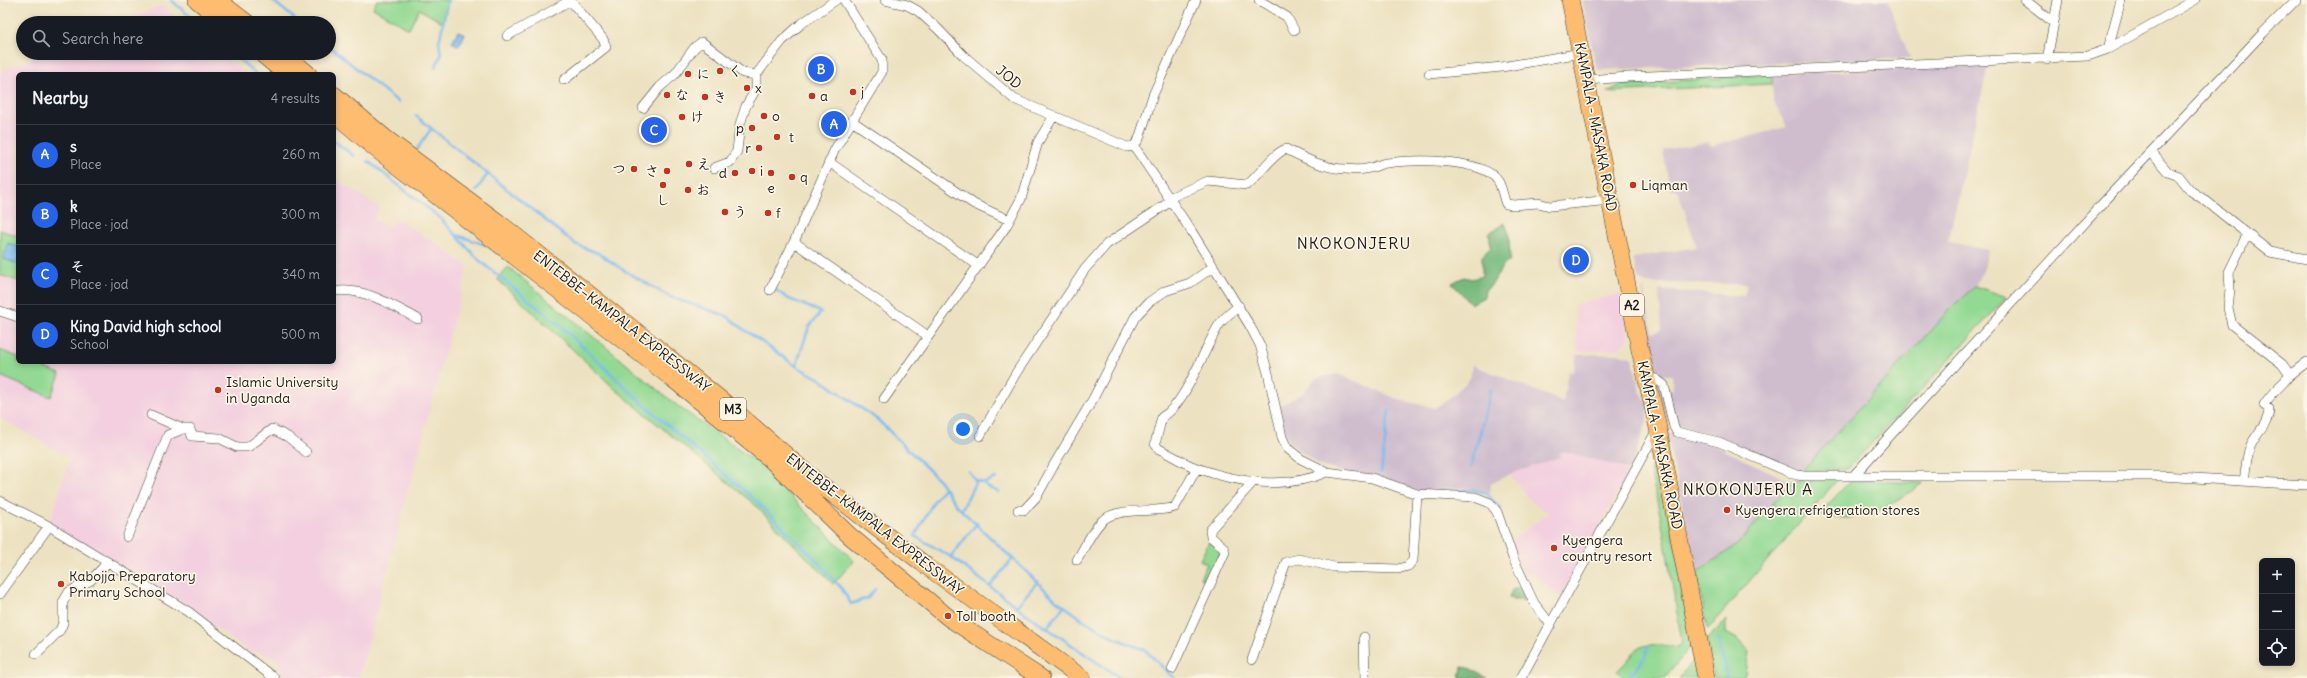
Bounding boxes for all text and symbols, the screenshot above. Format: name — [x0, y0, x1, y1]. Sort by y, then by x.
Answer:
search box — [16, 16, 336, 60]
icon: search — [30, 27, 52, 49]
text: Search here — [62, 29, 143, 48]
street label: KAMPALA - MASAKA ROAD — [1571, 41, 1621, 213]
pin: B — [808, 54, 834, 84]
street label: JOD — [992, 61, 1026, 93]
place label: く — [728, 62, 742, 80]
place label: に — [696, 65, 710, 83]
marker: く — [715, 66, 725, 76]
marker: に — [683, 69, 693, 79]
place label: x — [755, 79, 762, 97]
marker: x — [742, 83, 752, 93]
place label: j — [860, 83, 864, 101]
place label: な — [675, 86, 689, 104]
text: Nearby — [32, 87, 88, 109]
place label: a — [820, 87, 828, 105]
marker: j — [848, 87, 858, 97]
place label: き — [713, 88, 727, 106]
text: 4 results — [271, 90, 320, 107]
marker: な — [662, 90, 672, 100]
marker: a — [807, 91, 817, 101]
marker: き — [700, 92, 710, 102]
place label: o — [772, 107, 780, 125]
place label: け — [690, 108, 704, 126]
pin: A — [821, 109, 847, 139]
marker: o — [759, 111, 769, 121]
marker: け — [677, 112, 687, 122]
pin: C — [641, 115, 667, 145]
place label: p — [736, 119, 744, 137]
marker: p — [747, 123, 757, 133]
place label: ｔ — [785, 128, 799, 146]
marker: ｔ — [772, 132, 782, 142]
text: s — [70, 137, 77, 156]
place label: r — [745, 139, 751, 157]
marker: r — [754, 143, 764, 153]
text: A — [41, 146, 49, 163]
text: 260 m — [282, 146, 320, 163]
place label: え — [697, 155, 711, 173]
text: Place — [70, 156, 101, 173]
marker: え — [684, 159, 694, 169]
place label: つ — [612, 160, 626, 178]
place label: さ — [645, 162, 659, 180]
place label: i — [760, 162, 763, 180]
marker: つ — [629, 164, 639, 174]
place label: d — [719, 164, 727, 182]
marker: さ — [662, 166, 672, 176]
marker: i — [747, 166, 757, 176]
marker: d — [730, 168, 740, 178]
marker: e — [766, 168, 776, 178]
place label: q — [800, 168, 808, 186]
marker: q — [787, 172, 797, 182]
place label: Liqman — [1641, 176, 1688, 194]
place label: e — [767, 179, 775, 197]
marker: し — [658, 180, 668, 190]
marker: Liqman — [1628, 180, 1638, 190]
place label: お — [696, 181, 710, 199]
marker: お — [683, 185, 693, 195]
place label: し — [656, 191, 670, 209]
text: k — [70, 197, 78, 216]
place label: う — [733, 203, 747, 221]
place label: f — [776, 204, 781, 222]
text: B — [41, 206, 49, 223]
text: 300 m — [281, 206, 320, 223]
marker: う — [720, 207, 730, 217]
marker: f — [763, 208, 773, 218]
text: Place · jod — [70, 216, 128, 233]
district label: NKOKONJERU — [1297, 233, 1411, 253]
pin: D — [1563, 245, 1589, 275]
street label: ENTEBBE–KAMPALA EXPRESSWAY — [530, 246, 714, 396]
text: そ — [70, 257, 85, 276]
text: C — [41, 266, 49, 283]
text: 340 m — [282, 266, 320, 283]
text: Place · jod — [70, 276, 128, 293]
road number: A2 — [1620, 294, 1644, 316]
text: King David high school — [70, 317, 221, 336]
text: D — [40, 326, 50, 343]
text: 500 m — [281, 326, 320, 343]
text: School — [70, 336, 109, 353]
street label: KAMPALA - MASAKA ROAD — [1633, 359, 1687, 531]
place label: Islamic University in Uganda — [226, 373, 338, 407]
marker: Islamic University in Uganda — [213, 385, 223, 395]
road number: M3 — [720, 398, 746, 420]
your location — [953, 419, 973, 439]
street label: ENTEBBE–KAMPALA EXPRESSWAY — [783, 449, 967, 599]
district label: NKOKONJERU A — [1683, 479, 1813, 499]
place label: Kyengera refrigeration stores — [1735, 501, 1920, 519]
marker: Kyengera refrigeration stores — [1722, 505, 1732, 515]
place label: Kyengera country resort — [1562, 531, 1653, 565]
marker: Kyengera country resort — [1549, 543, 1559, 553]
map controls — [2259, 558, 2295, 666]
button: + — [2259, 558, 2295, 594]
place label: Kabojja Preparatory Primary School — [69, 567, 196, 601]
marker: Kabojja Preparatory Primary School — [56, 579, 66, 589]
button: − — [2259, 594, 2295, 630]
place label: Toll booth — [956, 607, 1016, 625]
marker: Toll booth — [943, 611, 953, 621]
button: locate — [2259, 630, 2295, 666]

